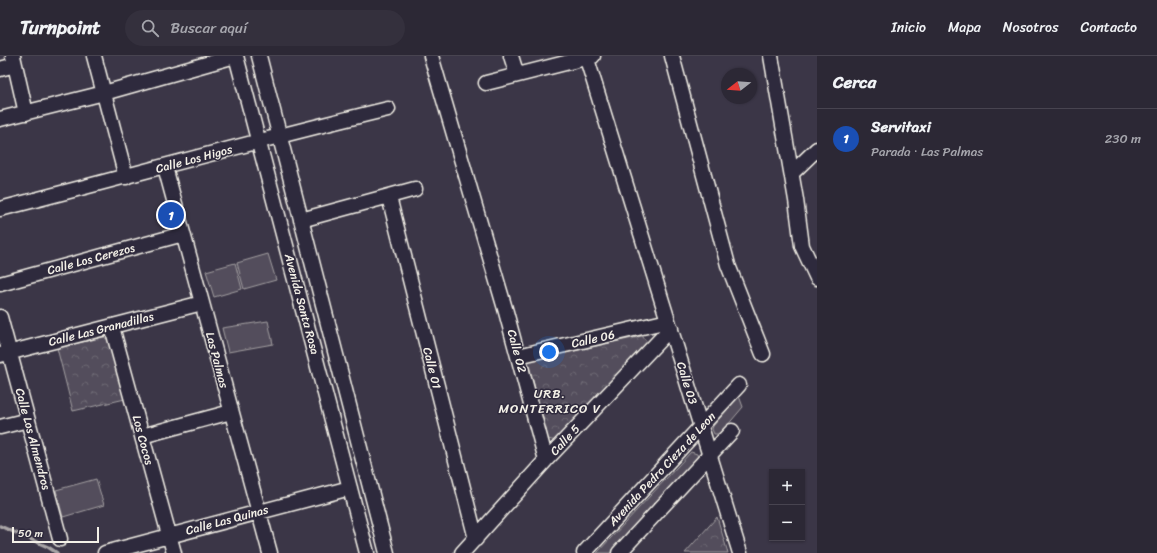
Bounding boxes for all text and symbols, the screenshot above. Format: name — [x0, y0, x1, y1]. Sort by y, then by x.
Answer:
search box — [125, 10, 405, 46]
text: Turnpoint — [20, 11, 101, 44]
text: Buscar aquí — [171, 15, 247, 41]
text: Inicio — [891, 15, 926, 40]
text: Mapa — [948, 15, 981, 40]
text: Nosotros — [1003, 15, 1058, 40]
text: Contacto — [1080, 15, 1137, 40]
icon: search — [139, 17, 161, 39]
text: Cerca — [833, 67, 876, 97]
north arrow — [721, 68, 757, 104]
text: Servitaxi — [871, 114, 931, 140]
text: 1 — [843, 127, 849, 150]
text: 230 m — [1105, 127, 1141, 150]
street label: Calle Los Higos — [153, 138, 235, 180]
text: Parada · Las Palmas — [871, 140, 983, 163]
pin: 1 — [158, 200, 184, 230]
street label: Calle Los Cerezos — [45, 237, 137, 281]
street label: Avenida Santa Rosa — [278, 250, 326, 357]
street label: Calle Las Granadillas — [46, 305, 156, 353]
street label: Calle 06 — [569, 323, 617, 355]
street label: Calle 02 — [501, 327, 533, 375]
street label: Las Palmas — [199, 329, 235, 391]
your location — [539, 342, 559, 362]
street label: Calle 01 — [416, 345, 448, 391]
street label: Calle 03 — [670, 359, 704, 408]
district label: URB. MONTERRICO V — [498, 382, 602, 420]
street label: Calle Los Almendros — [9, 386, 57, 492]
street label: Avenida Pedro Cieza de Leon — [602, 406, 722, 532]
street label: Los Cocos — [126, 413, 160, 467]
street label: Calle 5 — [544, 419, 586, 461]
map controls — [769, 469, 805, 541]
button: + — [769, 469, 805, 505]
street label: Calle Las Quinas — [183, 498, 271, 542]
button: − — [769, 505, 805, 541]
text: 50 m — [18, 524, 43, 543]
scale bar — [12, 525, 99, 544]

